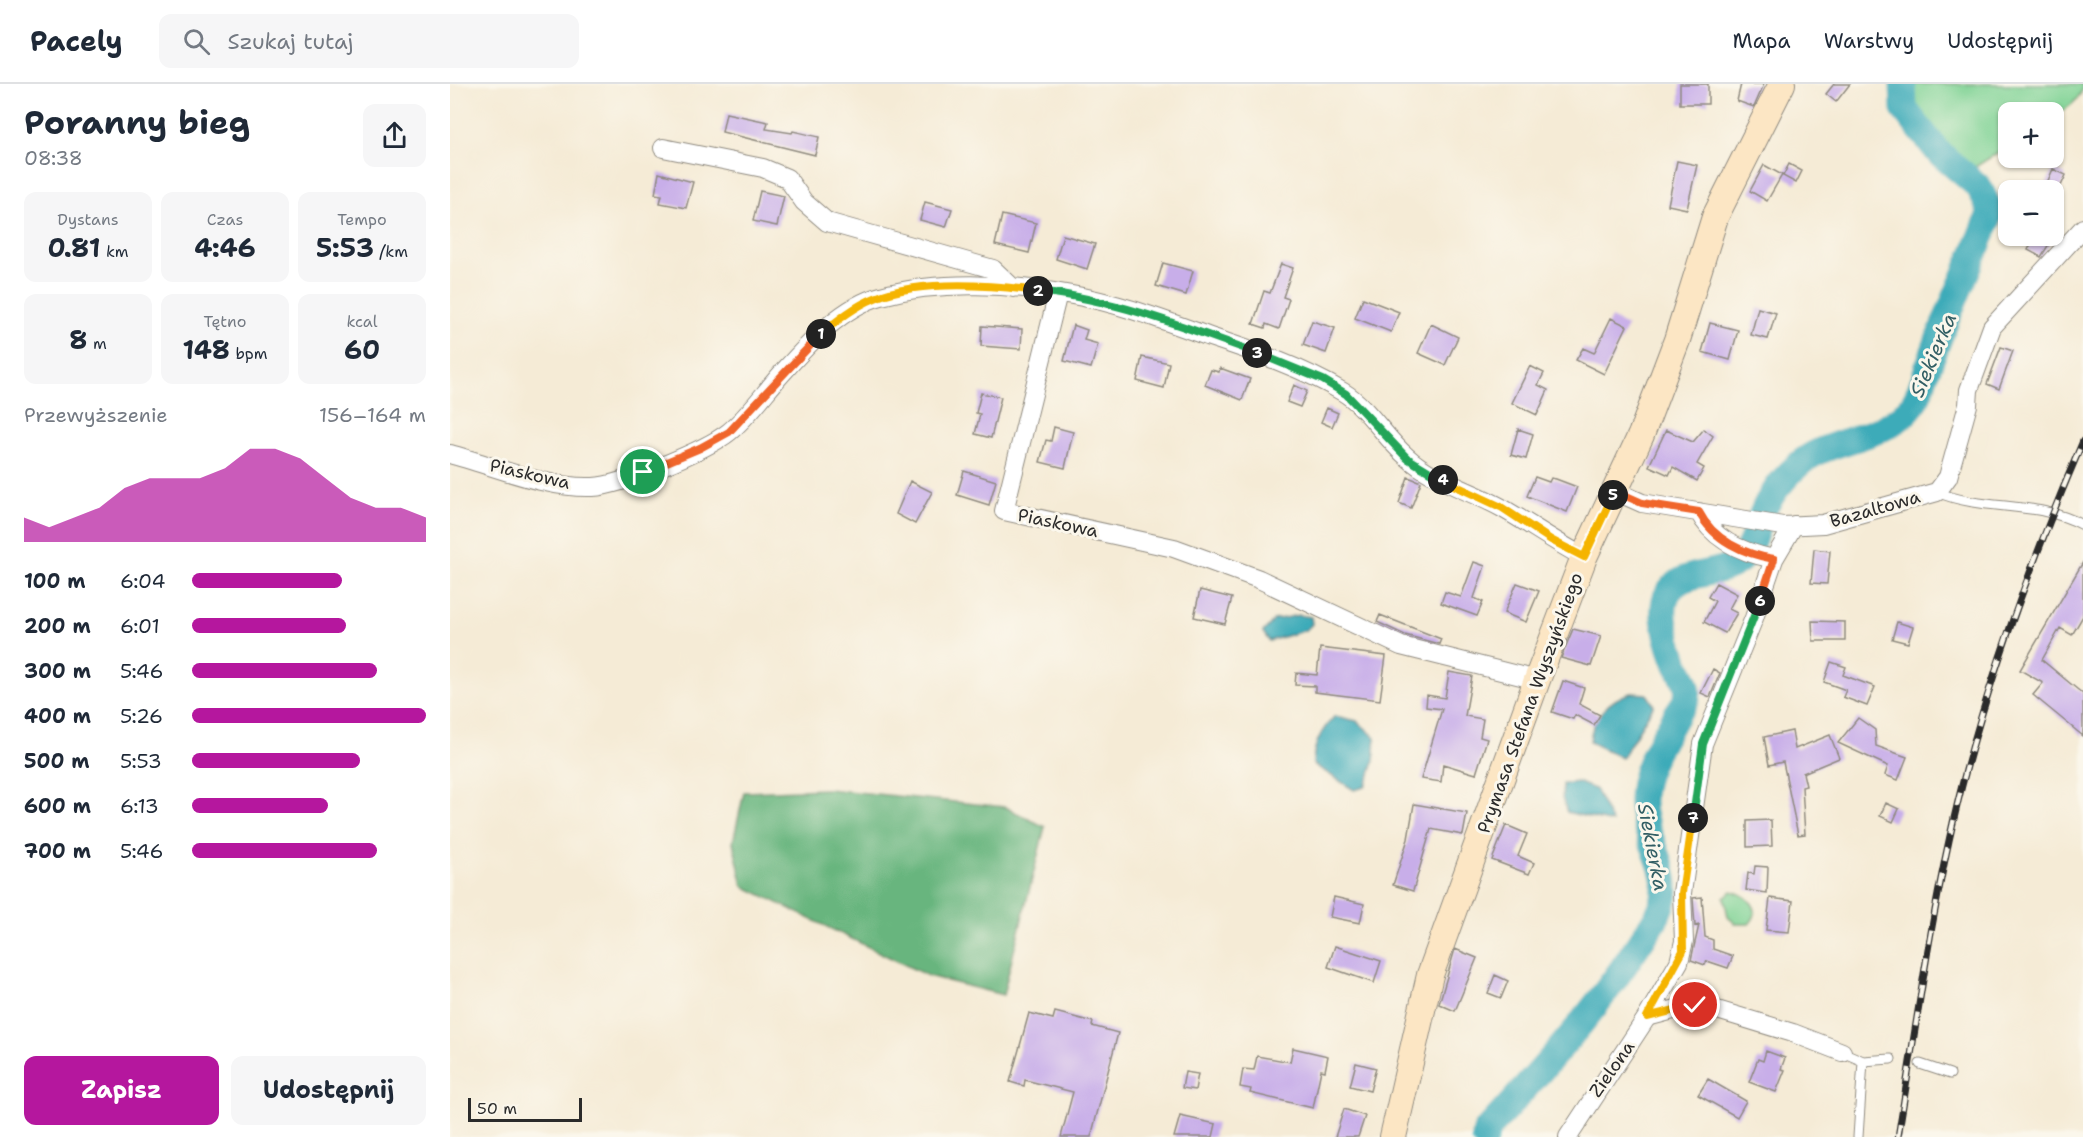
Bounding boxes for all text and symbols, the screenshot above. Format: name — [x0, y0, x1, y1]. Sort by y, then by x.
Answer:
search box — [159, 14, 579, 68]
text: Pacely — [30, 22, 123, 60]
icon: search — [180, 25, 213, 58]
text: Szukaj tutaj — [228, 27, 353, 56]
text: Mapa — [1733, 27, 1791, 55]
text: Warstwy — [1824, 27, 1914, 55]
text: Udostępnij — [1947, 27, 2053, 55]
text: Poranny bieg — [24, 100, 250, 145]
map controls — [1998, 102, 2064, 246]
button: + — [1998, 102, 2064, 168]
button: share — [363, 104, 426, 167]
text: 08:38 — [24, 145, 83, 171]
button: − — [1998, 180, 2064, 246]
text: Dystans — [57, 209, 119, 230]
text: Czas — [207, 209, 243, 230]
text: Tempo — [337, 209, 387, 230]
text: 0.81 — [47, 230, 100, 265]
text: 4:46 — [194, 230, 256, 265]
text: 5:53 — [316, 230, 374, 265]
text: km — [100, 241, 129, 262]
text: /km — [374, 241, 408, 262]
pin: 2 — [1023, 276, 1053, 306]
text: 2 — [1032, 280, 1044, 301]
water label: Siekierka — [1904, 309, 1962, 401]
text: Tętno — [204, 311, 246, 332]
text: kcal — [346, 311, 378, 332]
pin: 1 — [806, 319, 836, 349]
text: 8 — [69, 322, 87, 357]
text: 1 — [817, 323, 825, 344]
text: 148 — [182, 332, 230, 367]
text: 60 — [344, 332, 380, 367]
text: m — [87, 333, 107, 354]
pin: 3 — [1242, 338, 1272, 368]
text: 3 — [1251, 342, 1263, 363]
text: bpm — [230, 343, 268, 364]
text: Przewyższenie — [24, 402, 168, 428]
text: 156–164 m — [319, 402, 426, 428]
pin — [617, 446, 668, 497]
street label: Piaskowa — [488, 453, 572, 495]
icon: arrive — [626, 455, 659, 488]
pin: 4 — [1428, 465, 1458, 495]
text: 4 — [1437, 469, 1449, 490]
pin: 5 — [1598, 480, 1628, 510]
text: 5 — [1608, 484, 1618, 505]
street label: Bazaltowa — [1827, 485, 1923, 533]
street label: Piaskowa — [1016, 503, 1100, 543]
text: 100 m — [24, 568, 86, 594]
text: 6:04 — [120, 568, 166, 594]
street label: Prymasa Stefana Wyszyńskiego — [1472, 569, 1588, 837]
pin: 6 — [1745, 586, 1775, 616]
text: 6 — [1754, 590, 1766, 611]
text: 200 m — [24, 613, 91, 639]
text: 6:01 — [120, 613, 160, 639]
text: 300 m — [24, 658, 91, 684]
text: 5:46 — [120, 658, 163, 684]
text: 400 m — [24, 703, 91, 729]
text: 5:26 — [120, 703, 163, 729]
text: 500 m — [24, 748, 90, 774]
text: 5:53 — [120, 748, 162, 774]
text: 600 m — [24, 793, 91, 819]
text: 6:13 — [120, 793, 159, 819]
water label: Siekierka — [1632, 801, 1674, 893]
pin: 7 — [1678, 803, 1708, 833]
text: 7 — [1687, 807, 1699, 828]
text: 700 m — [24, 838, 91, 864]
text: 5:46 — [120, 838, 163, 864]
pin — [1669, 979, 1720, 1030]
icon: check — [1678, 988, 1711, 1021]
street label: Zielona — [1584, 1036, 1640, 1102]
button: Zapisz — [24, 1056, 219, 1125]
button: Udostępnij — [231, 1056, 426, 1125]
scale bar — [468, 1095, 582, 1122]
text: 50 m — [477, 1098, 517, 1119]

